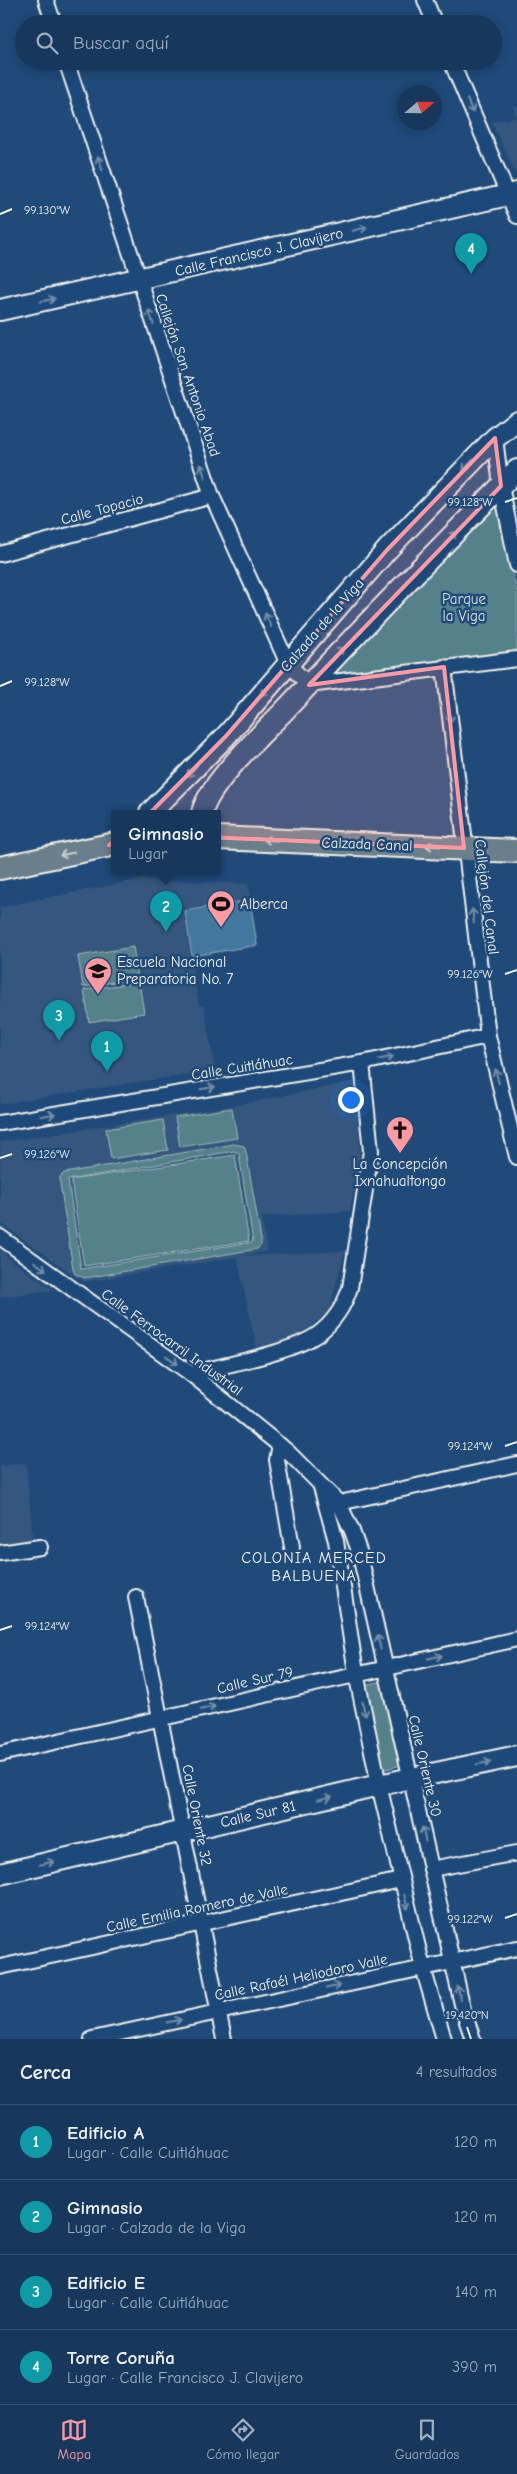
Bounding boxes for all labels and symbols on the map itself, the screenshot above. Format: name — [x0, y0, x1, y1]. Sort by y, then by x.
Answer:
north arrow — [397, 85, 442, 130]
one-way arrow — [466, 98, 476, 113]
one-way arrow — [94, 155, 104, 171]
text: 99.130°W — [24, 203, 71, 217]
street label: Calle Francisco J. Clavijero — [173, 224, 345, 280]
one-way arrow — [351, 224, 367, 233]
pin: 4 — [455, 233, 487, 274]
street label: Callejón San Antonio Abad — [152, 291, 224, 459]
one-way arrow — [39, 295, 55, 304]
one-way arrow — [146, 310, 155, 326]
one-way arrow — [463, 459, 475, 471]
one-way arrow — [198, 463, 208, 479]
street label: Calle Topacio — [59, 489, 145, 529]
text: 99.128°W — [447, 495, 493, 509]
one-way arrow — [445, 531, 457, 543]
street label: Calzada de la Viga — [276, 574, 368, 676]
park label: Parque la Viga — [442, 590, 487, 625]
one-way arrow — [263, 613, 272, 628]
one-way arrow — [332, 647, 344, 660]
text: 99.128°W — [24, 675, 70, 689]
one-way arrow — [261, 683, 272, 696]
one-way arrow — [445, 707, 455, 723]
one-way arrow — [186, 764, 198, 777]
street label: Calzada Canal — [321, 833, 413, 855]
one-way arrow — [263, 835, 280, 845]
street label: Callejón del Canal — [471, 838, 503, 956]
one-way arrow — [426, 842, 442, 851]
one-way arrow — [59, 850, 75, 859]
sports icon: Alberca — [206, 889, 236, 928]
pin: 2 — [150, 891, 182, 932]
place label: Alberca — [240, 895, 288, 913]
one-way arrow — [467, 908, 477, 924]
place label: Escuela Nacional Preparatoria No. 7 — [117, 953, 233, 988]
school or university icon: Escuela Nacional Preparatoria No. 7 — [83, 956, 113, 995]
text: 99.126°W — [447, 967, 493, 981]
pin: 3 — [43, 1000, 75, 1041]
pin: 1 — [91, 1031, 123, 1072]
street label: Calle Cuitláhuac — [190, 1050, 294, 1084]
one-way arrow — [377, 1053, 393, 1062]
one-way arrow — [492, 1068, 501, 1084]
one-way arrow — [200, 1083, 216, 1093]
your location — [338, 1087, 364, 1113]
one-way arrow — [40, 1109, 56, 1119]
church icon: La Concepción Ixnahualtongo — [385, 1115, 415, 1154]
text: 99.126°W — [24, 1147, 70, 1161]
place label: La Concepción Ixnahualtongo — [352, 1155, 448, 1190]
one-way arrow — [33, 1261, 47, 1271]
street label: Calle Ferrocarril Industrial — [98, 1285, 246, 1399]
one-way arrow — [165, 1355, 179, 1365]
text: 99.124°W — [448, 1439, 493, 1453]
district label: COLONIA MERCED BALBUENA — [241, 1549, 387, 1585]
text: 99.124°W — [25, 1619, 70, 1633]
one-way arrow — [374, 1634, 383, 1650]
one-way arrow — [427, 1651, 443, 1661]
street label: Calle Sur 79 — [215, 1662, 295, 1698]
one-way arrow — [359, 1701, 369, 1717]
one-way arrow — [200, 1703, 216, 1712]
street label: Calle Oriente 30 — [405, 1713, 445, 1819]
one-way arrow — [475, 1758, 491, 1767]
street label: Calle Oriente 32 — [178, 1763, 216, 1867]
one-way arrow — [316, 1793, 332, 1802]
street label: Calle Sur 81 — [219, 1797, 297, 1831]
one-way arrow — [418, 1826, 428, 1842]
one-way arrow — [39, 1858, 55, 1867]
street label: Calle Emilia Romero de Valle — [105, 1880, 290, 1936]
one-way arrow — [402, 1893, 411, 1909]
text: 99.122°W — [447, 1912, 493, 1926]
street label: Calle Rafaél Heliodoro Valle — [213, 1950, 390, 2004]
one-way arrow — [324, 1982, 340, 1991]
one-way arrow — [454, 1985, 463, 2001]
text: 19.420°N — [445, 2008, 489, 2022]
one-way arrow — [165, 2016, 181, 2025]

